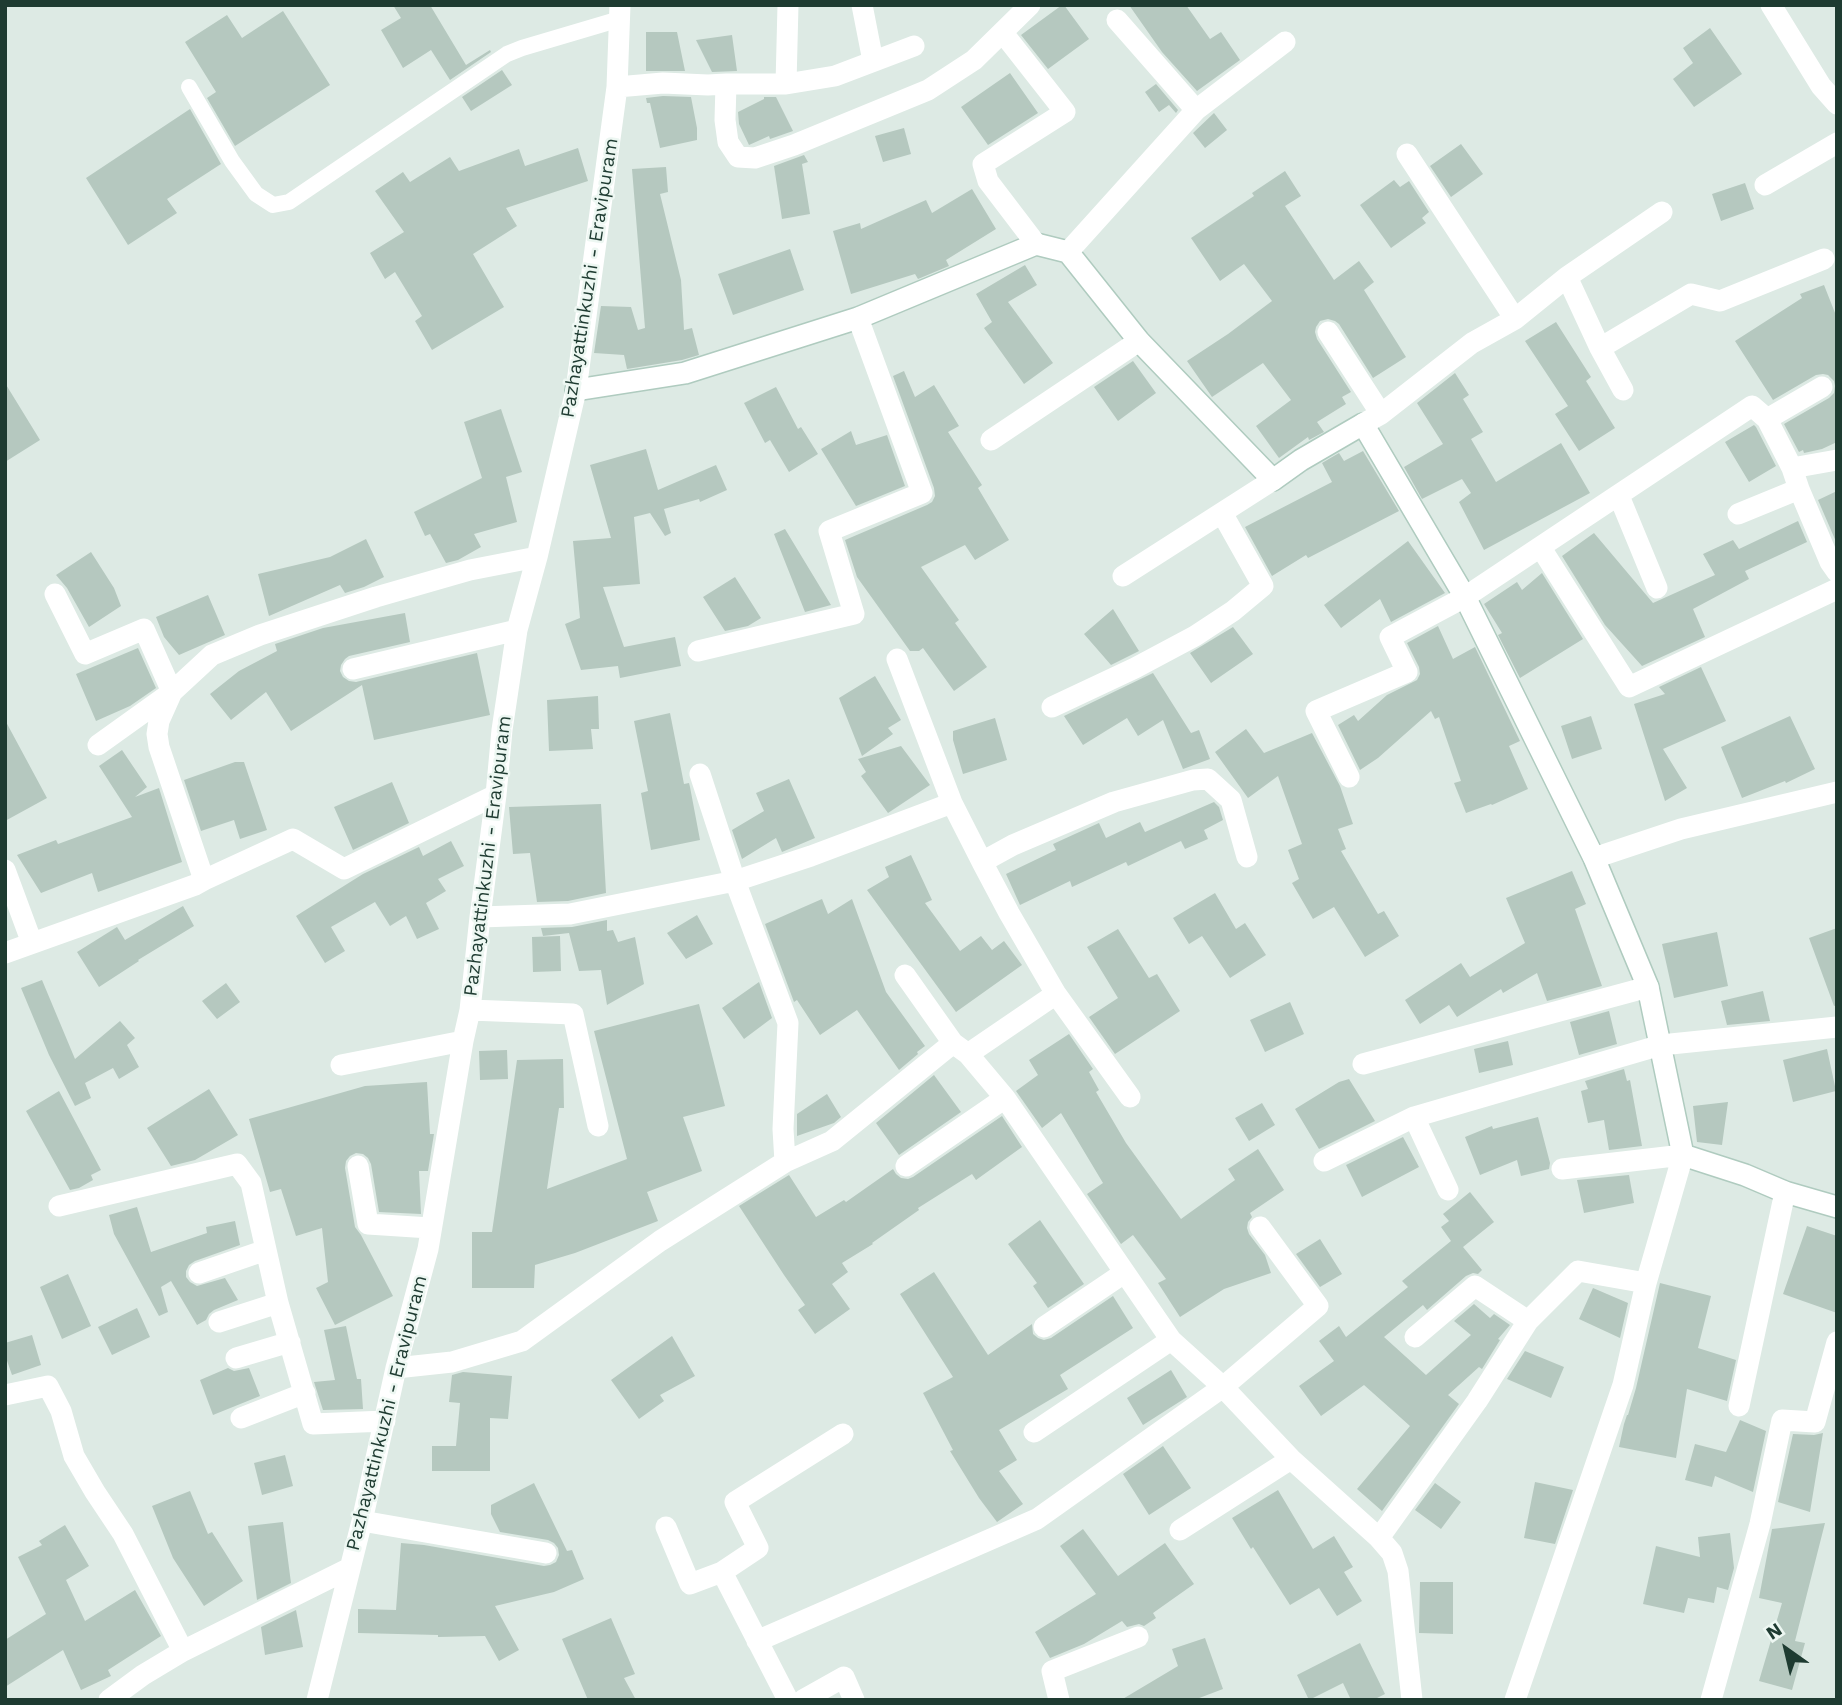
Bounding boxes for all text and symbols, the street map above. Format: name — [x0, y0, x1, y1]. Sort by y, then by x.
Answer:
street label: Pazhayattinkuzhi - Eravipuram — [557, 136, 623, 420]
street label: Pazhayattinkuzhi - Eravipuram — [459, 714, 517, 998]
street label: Pazhayattinkuzhi - Eravipuram — [342, 1273, 432, 1553]
north arrow — [1751, 1614, 1821, 1684]
text: N — [1762, 1618, 1786, 1645]

